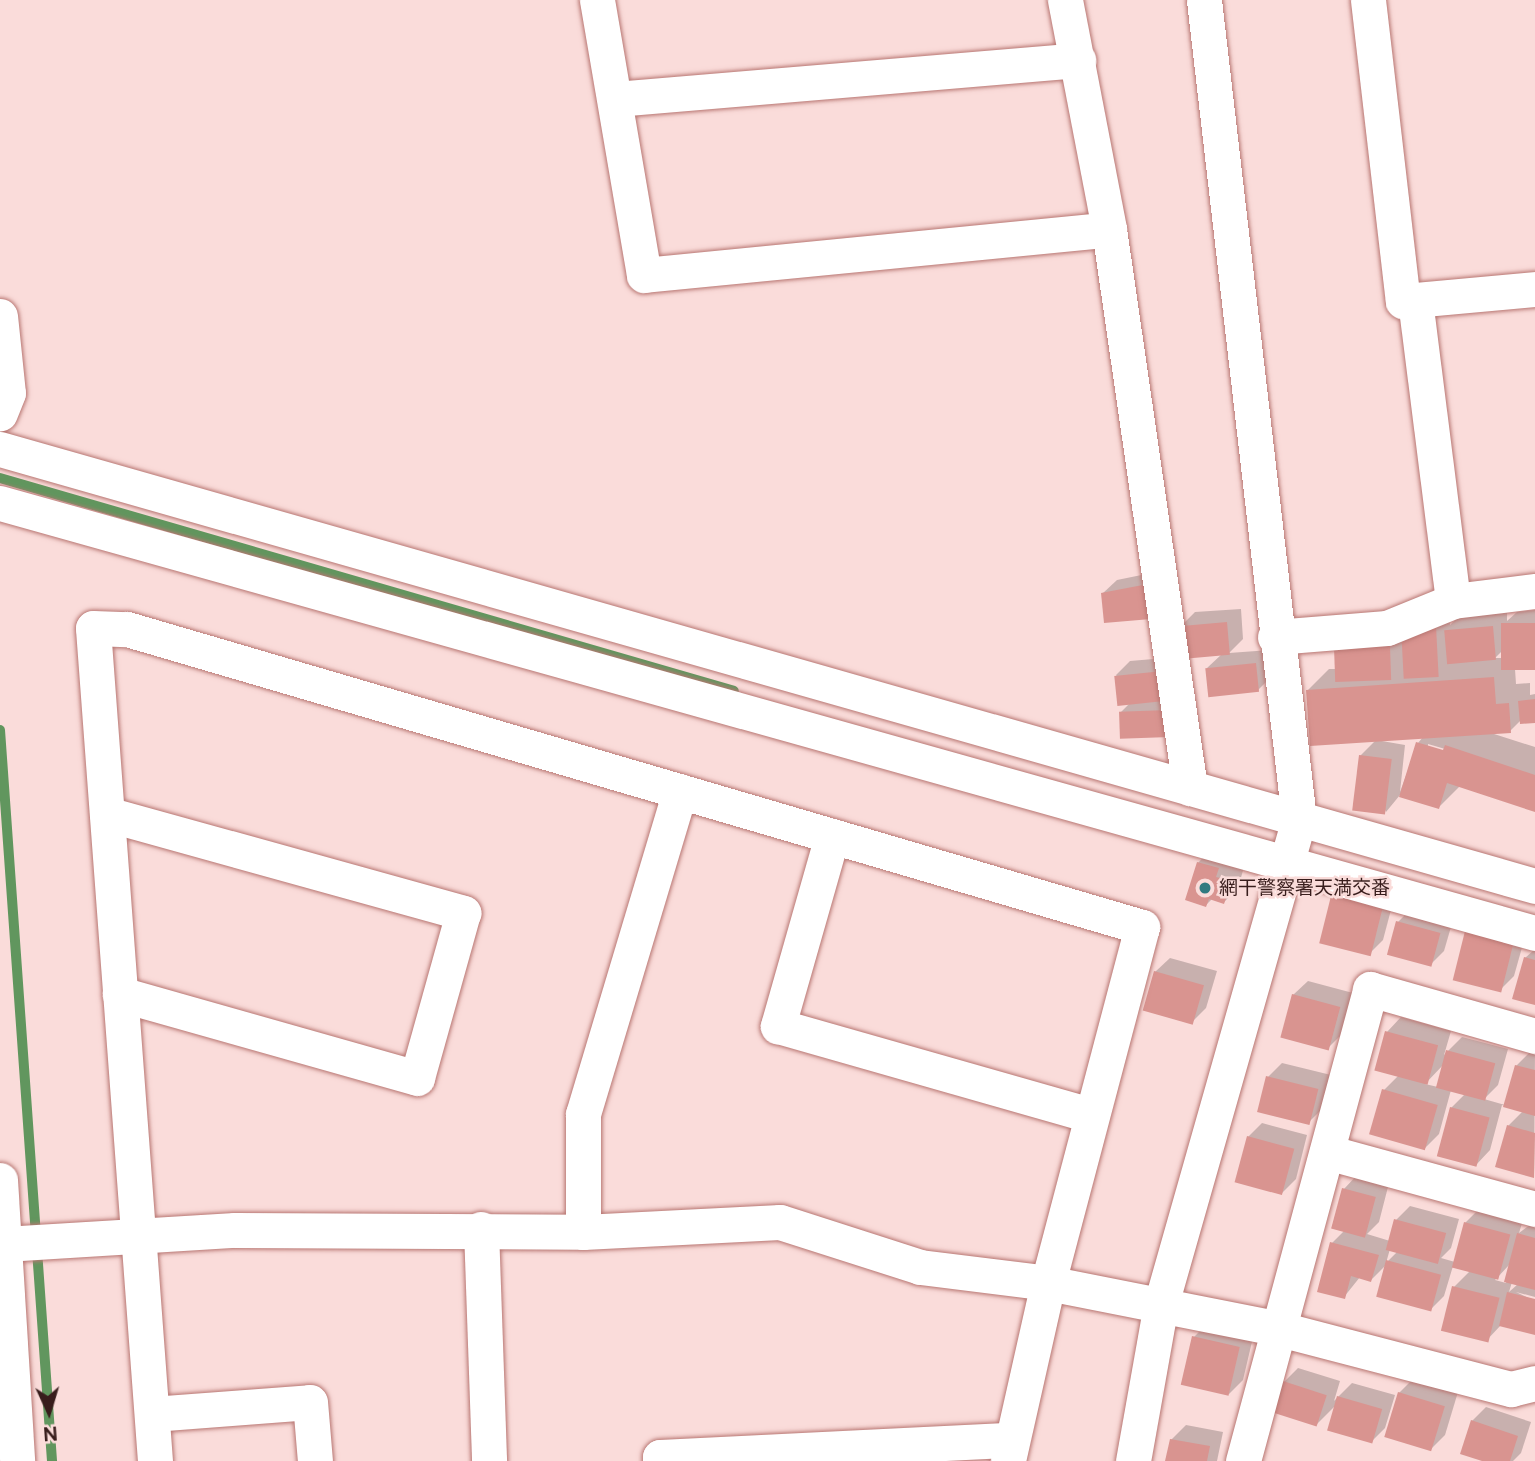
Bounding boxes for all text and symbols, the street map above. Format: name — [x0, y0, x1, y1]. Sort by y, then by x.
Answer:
place label: 網干警察署天満交番 — [1219, 877, 1390, 899]
marker: 網干警察署天満交番 — [1197, 880, 1213, 896]
north arrow — [14, 1377, 84, 1447]
text: N — [42, 1421, 59, 1445]

